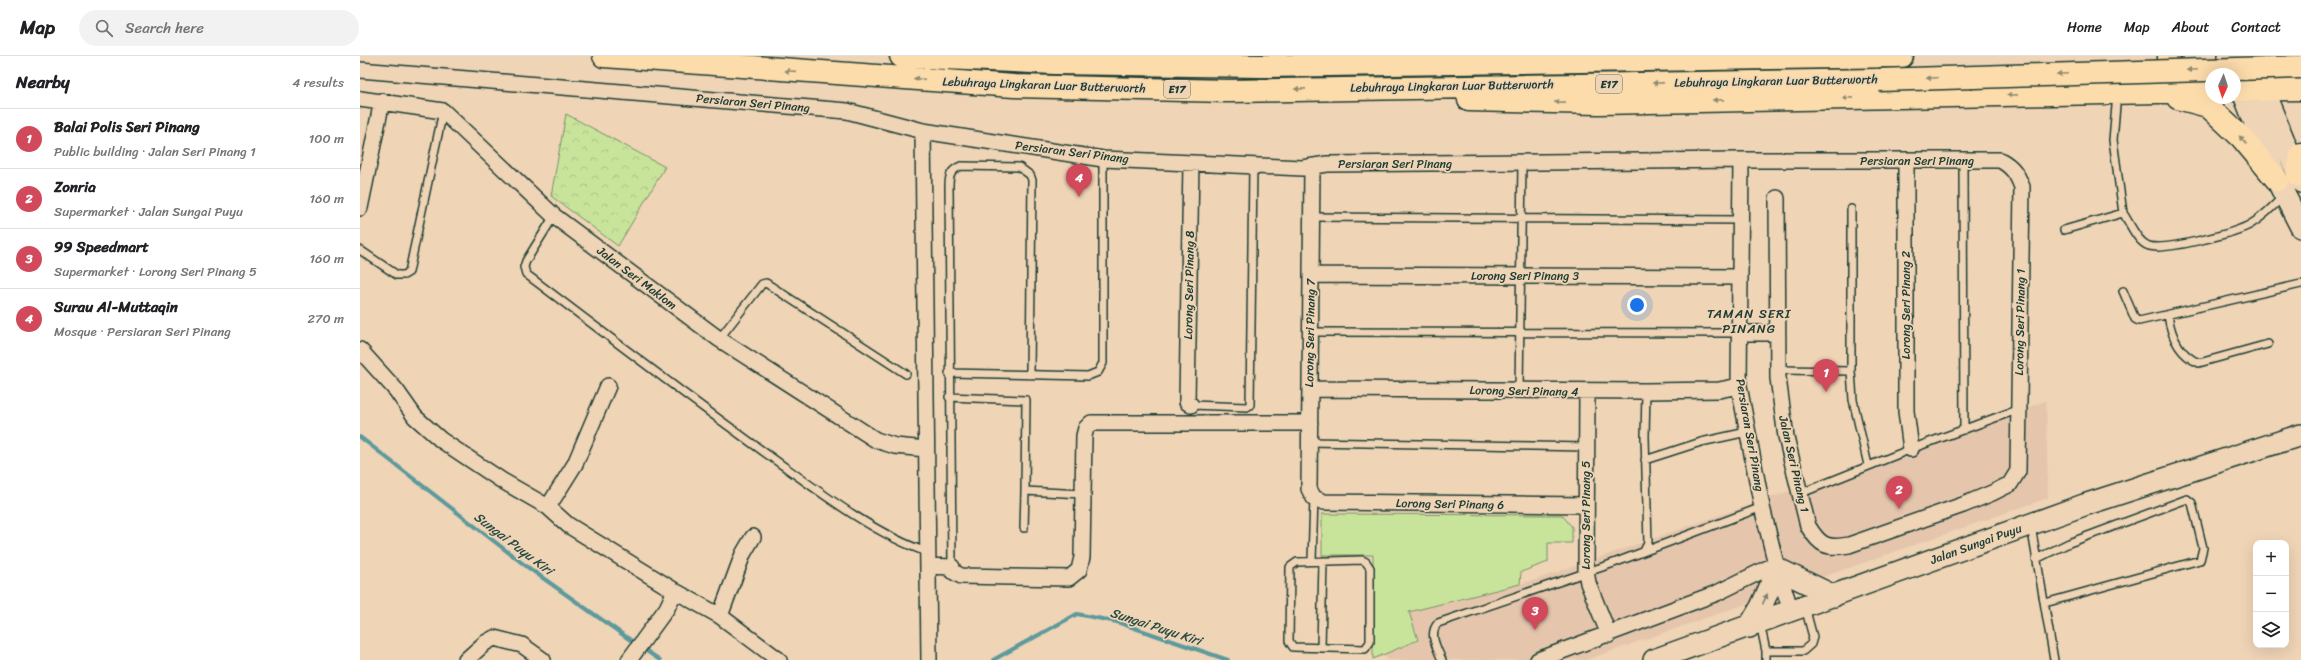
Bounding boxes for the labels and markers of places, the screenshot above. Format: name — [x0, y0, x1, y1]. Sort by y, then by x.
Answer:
pin: 4 — [1066, 164, 1092, 197]
pin: 1 — [1813, 359, 1839, 392]
pin: 2 — [1886, 476, 1912, 509]
pin: 3 — [1522, 597, 1548, 630]

